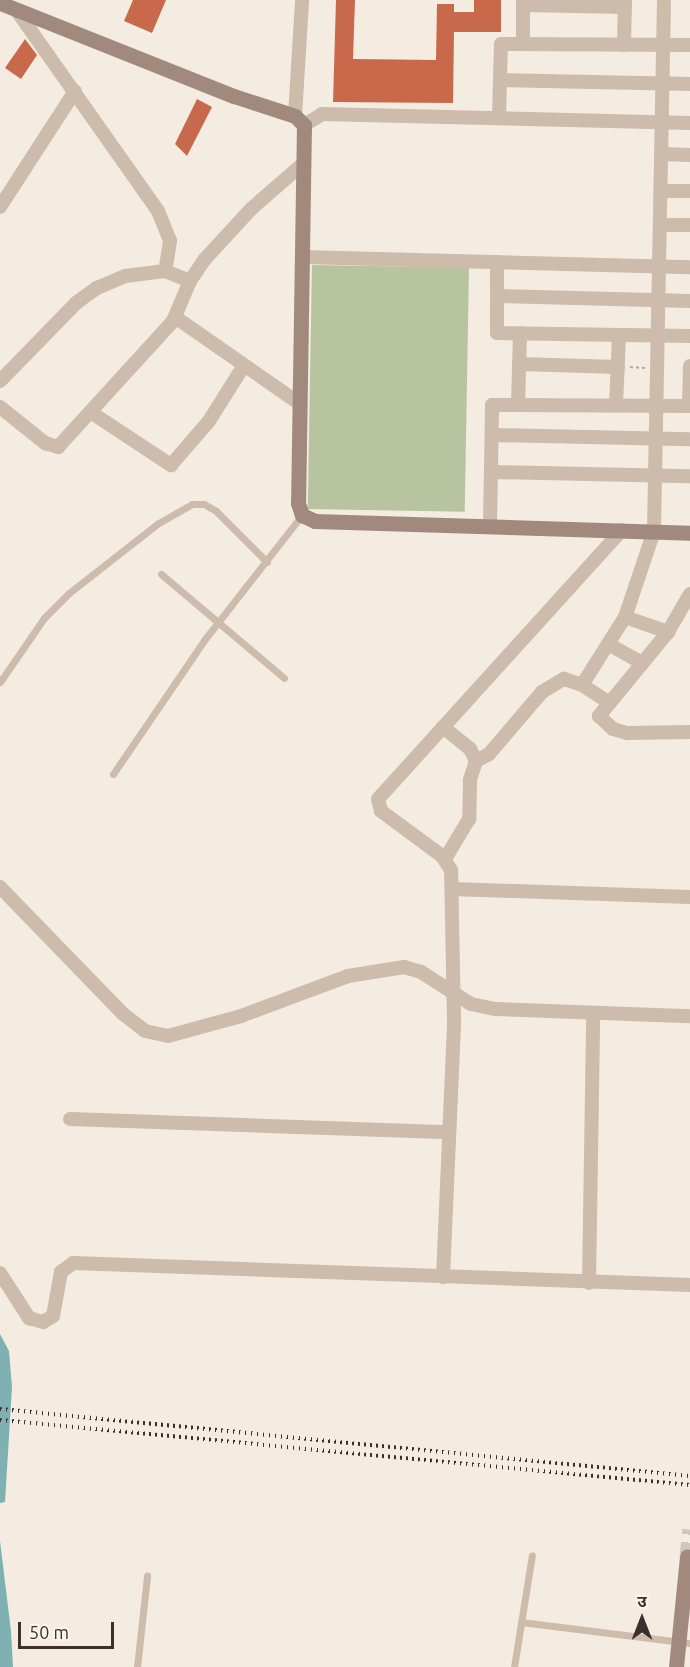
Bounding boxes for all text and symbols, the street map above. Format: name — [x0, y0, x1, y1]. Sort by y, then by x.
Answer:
north arrow — [612, 1589, 672, 1649]
text: उ — [637, 1592, 647, 1610]
scale bar — [21, 1610, 117, 1648]
text: 50 m — [29, 1622, 69, 1642]

